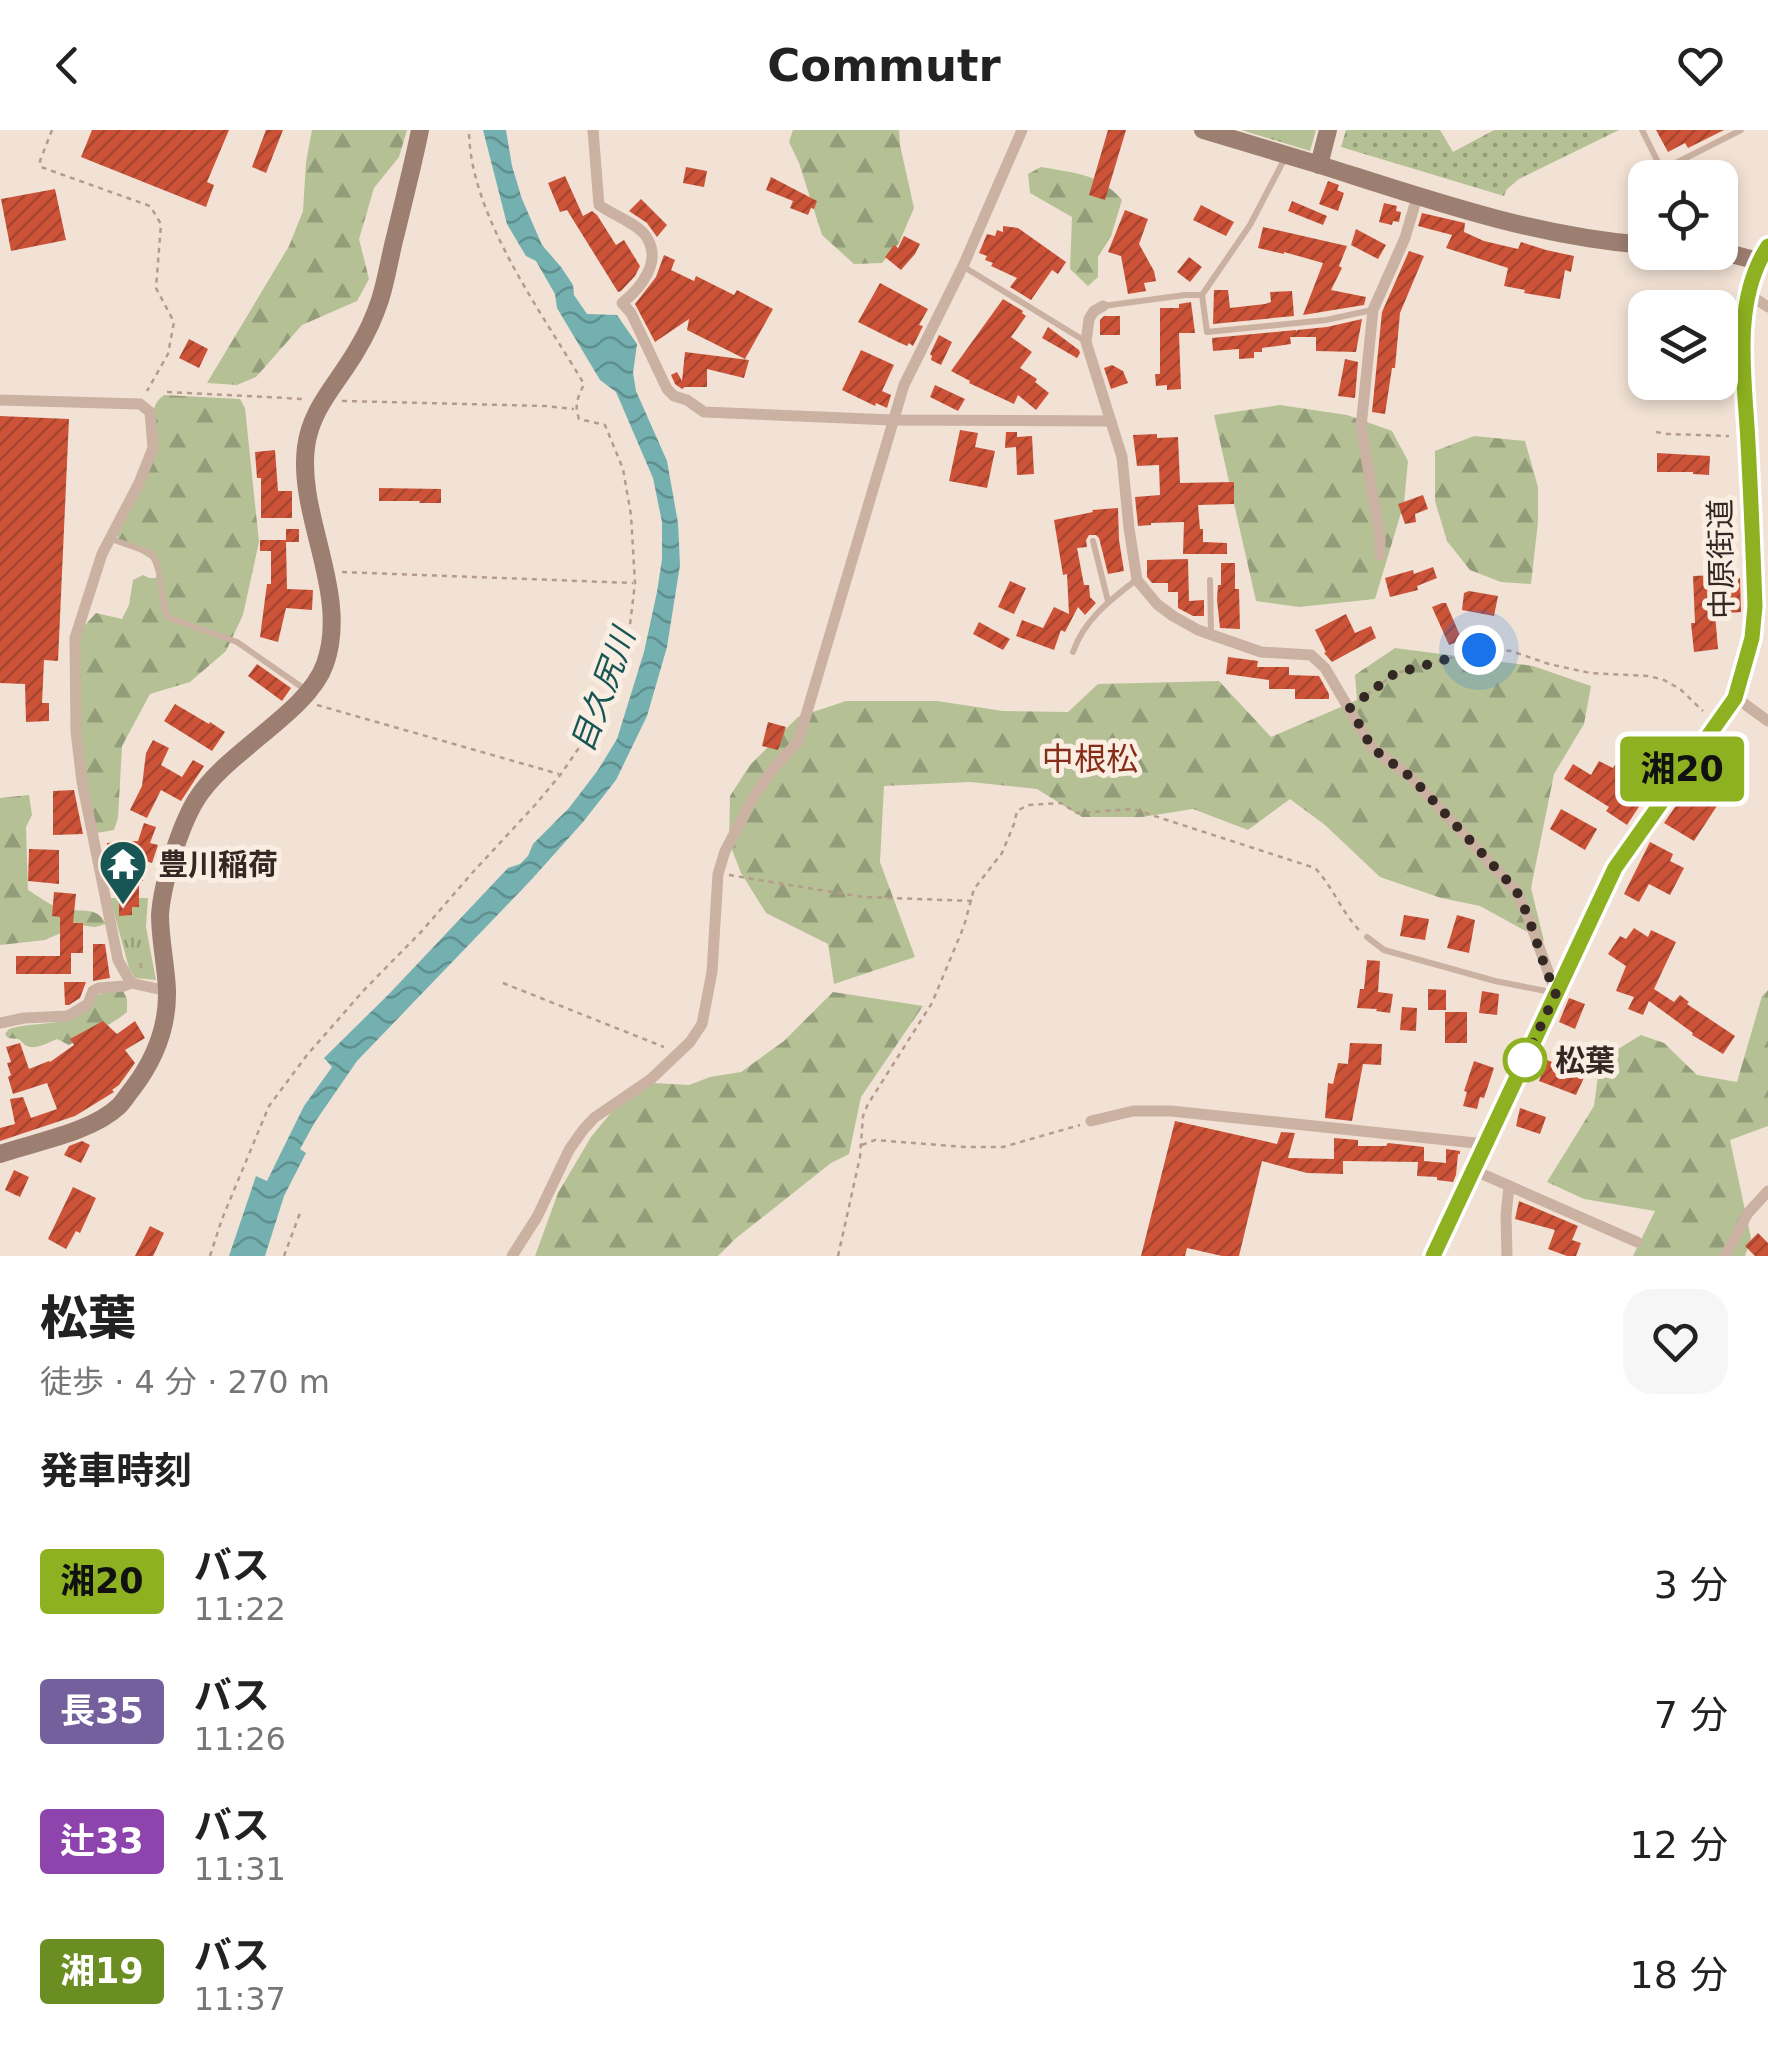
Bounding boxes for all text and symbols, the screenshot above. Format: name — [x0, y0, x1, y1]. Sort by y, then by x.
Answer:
icon: back — [40, 38, 95, 93]
icon: heart — [1673, 38, 1728, 93]
text: Commutr — [767, 39, 1001, 92]
map controls — [1628, 160, 1738, 400]
button: locate — [1628, 160, 1738, 270]
button: layers — [1628, 290, 1738, 400]
street label: 中原街道 — [1702, 499, 1740, 619]
water label: 目久尻川 — [563, 621, 644, 757]
your location — [1454, 625, 1504, 675]
line badge: 湘20 — [1624, 736, 1740, 802]
district label: 中根松 — [1042, 740, 1138, 778]
text: 湘20 — [1640, 749, 1724, 789]
temple icon: 豊川稲荷 — [97, 838, 149, 906]
place label: 豊川稲荷 — [158, 847, 278, 882]
marker: 松葉 — [1504, 1039, 1546, 1081]
place label: 松葉 — [1555, 1043, 1615, 1078]
button: heart — [1623, 1289, 1728, 1394]
text: 松葉 — [40, 1290, 136, 1346]
text: 徒歩 · 4 分 · 270 m — [40, 1363, 330, 1401]
text: 発車時刻 — [40, 1449, 192, 1493]
text: バス — [194, 1544, 270, 1588]
text: 湘20 — [60, 1561, 144, 1601]
text: 3 分 — [1654, 1563, 1728, 1607]
text: 11:22 — [194, 1590, 286, 1628]
text: バス — [194, 1674, 270, 1718]
text: 長35 — [60, 1691, 144, 1731]
text: 7 分 — [1654, 1693, 1728, 1737]
text: 11:26 — [194, 1720, 286, 1758]
text: バス — [194, 1804, 270, 1848]
text: 辻33 — [60, 1821, 144, 1861]
text: 12 分 — [1630, 1823, 1728, 1867]
text: 11:31 — [194, 1850, 286, 1888]
text: バス — [194, 1934, 270, 1978]
text: 湘19 — [60, 1951, 144, 1991]
text: 18 分 — [1630, 1953, 1728, 1997]
text: 11:37 — [194, 1980, 286, 2018]

